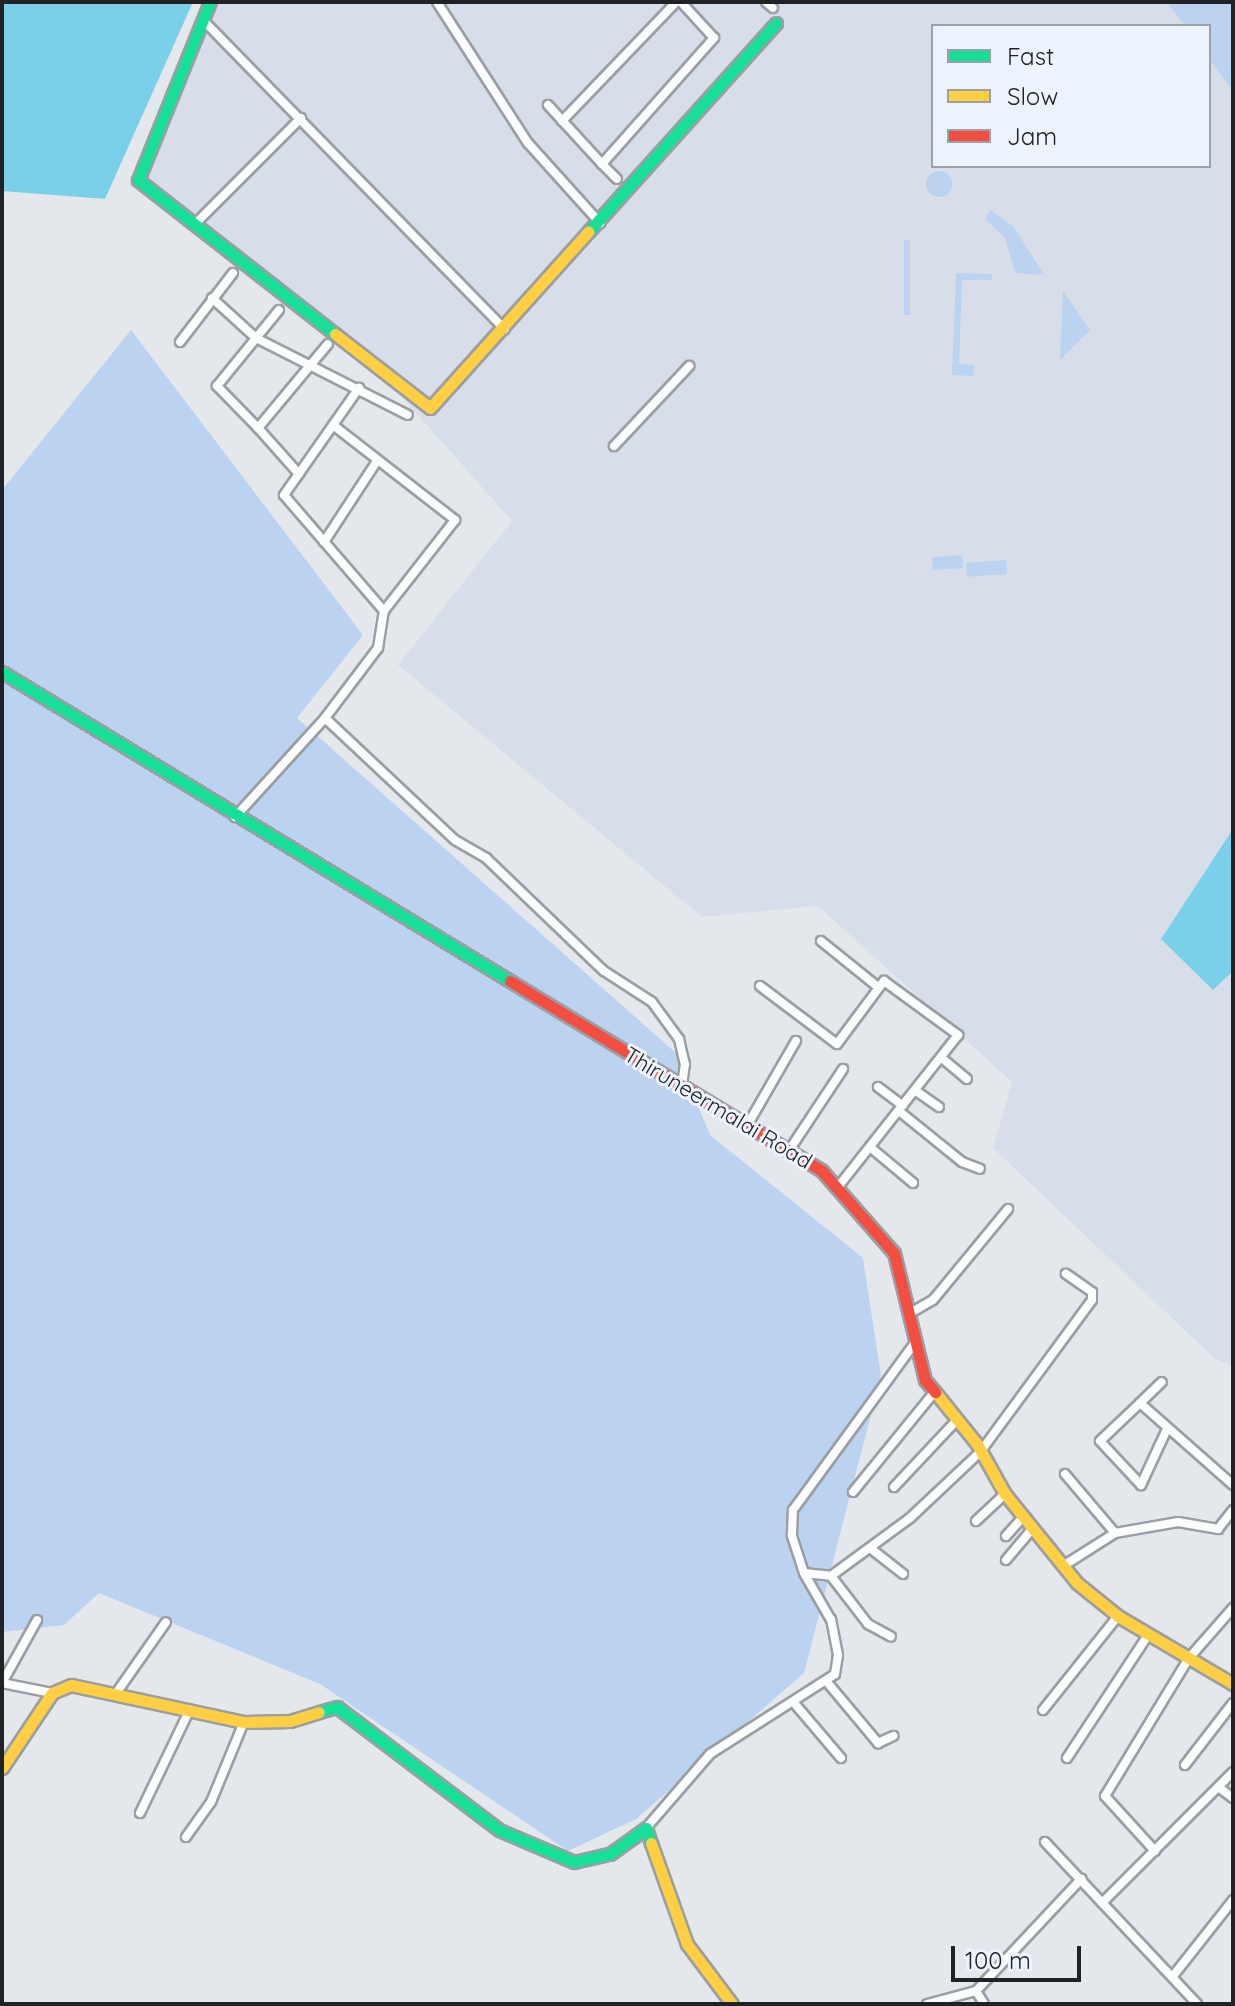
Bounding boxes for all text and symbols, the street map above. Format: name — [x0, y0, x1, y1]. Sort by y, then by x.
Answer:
legend — [931, 24, 1211, 168]
text: Fast — [1007, 41, 1054, 71]
text: Slow — [1007, 81, 1058, 111]
text: Jam — [1007, 121, 1057, 151]
street label: Thiruneermalai Road — [619, 1041, 817, 1175]
scale bar — [955, 1930, 1085, 1980]
text: 100 m — [965, 1945, 1031, 1975]

